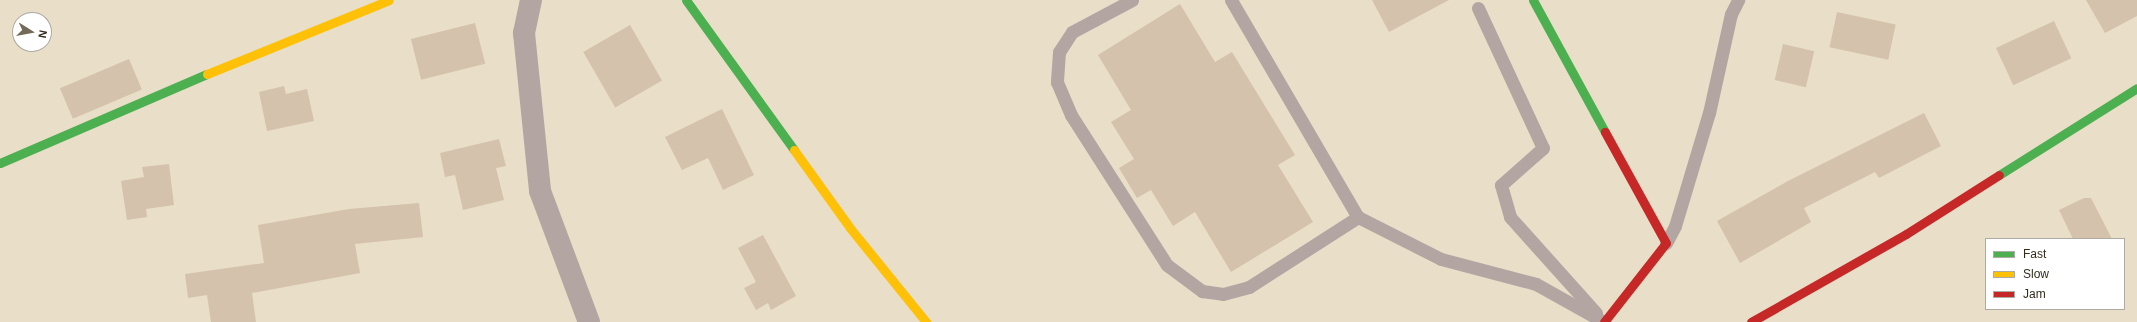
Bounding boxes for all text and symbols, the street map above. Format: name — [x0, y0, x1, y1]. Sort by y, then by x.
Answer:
north arrow — [12, 12, 52, 52]
text: N — [36, 29, 49, 39]
legend — [1985, 238, 2125, 310]
text: Fast — [2023, 247, 2046, 261]
text: Slow — [2023, 267, 2049, 281]
text: Jam — [2023, 287, 2046, 301]

